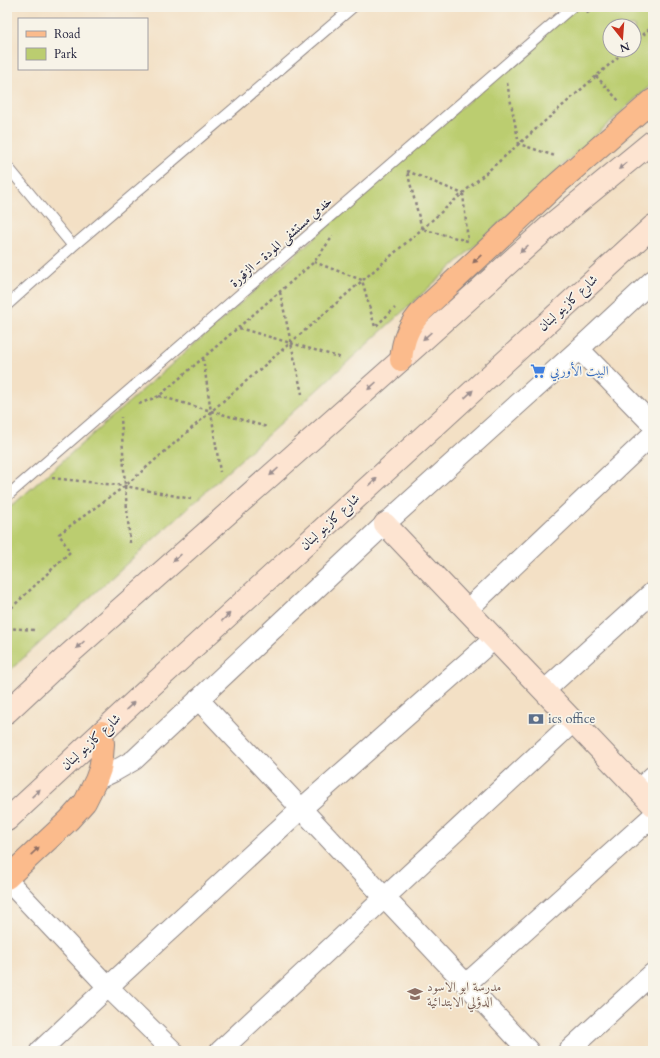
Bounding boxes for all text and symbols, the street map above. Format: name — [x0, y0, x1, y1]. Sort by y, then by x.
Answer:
legend — [18, 18, 148, 70]
north arrow — [602, 18, 642, 58]
text: Road — [54, 26, 81, 42]
text: N — [618, 39, 632, 56]
text: Park — [54, 46, 78, 62]
one-way arrow — [617, 161, 628, 170]
street label: خدمي مستشفى المودة - الزقورة — [226, 192, 337, 293]
one-way arrow — [518, 245, 529, 254]
one-way arrow — [472, 254, 482, 263]
street label: شارع كازينو لبنان — [534, 271, 603, 337]
one-way arrow — [422, 332, 432, 341]
supermarket icon: البيت الأوربي — [529, 362, 547, 380]
place label: البيت الأوربي — [550, 362, 609, 382]
one-way arrow — [366, 381, 377, 390]
one-way arrow — [464, 390, 474, 399]
one-way arrow — [270, 467, 279, 476]
one-way arrow — [368, 478, 378, 487]
street label: شارع كازينو لبنان — [296, 490, 365, 556]
one-way arrow — [172, 554, 182, 563]
one-way arrow — [221, 613, 231, 622]
one-way arrow — [75, 640, 85, 649]
one-way arrow — [125, 701, 135, 710]
street label: شارع كازينو لبنان — [57, 710, 126, 776]
bank icon: ics office — [527, 710, 545, 728]
place label: ics office — [548, 710, 596, 728]
one-way arrow — [31, 789, 41, 798]
one-way arrow — [30, 846, 40, 856]
place label: مدرسة ابو الاسود الدؤلي الابتدائية — [427, 978, 501, 1013]
school or university icon: مدرسة ابو الاسود الدؤلي الابتدائية — [406, 985, 424, 1003]

